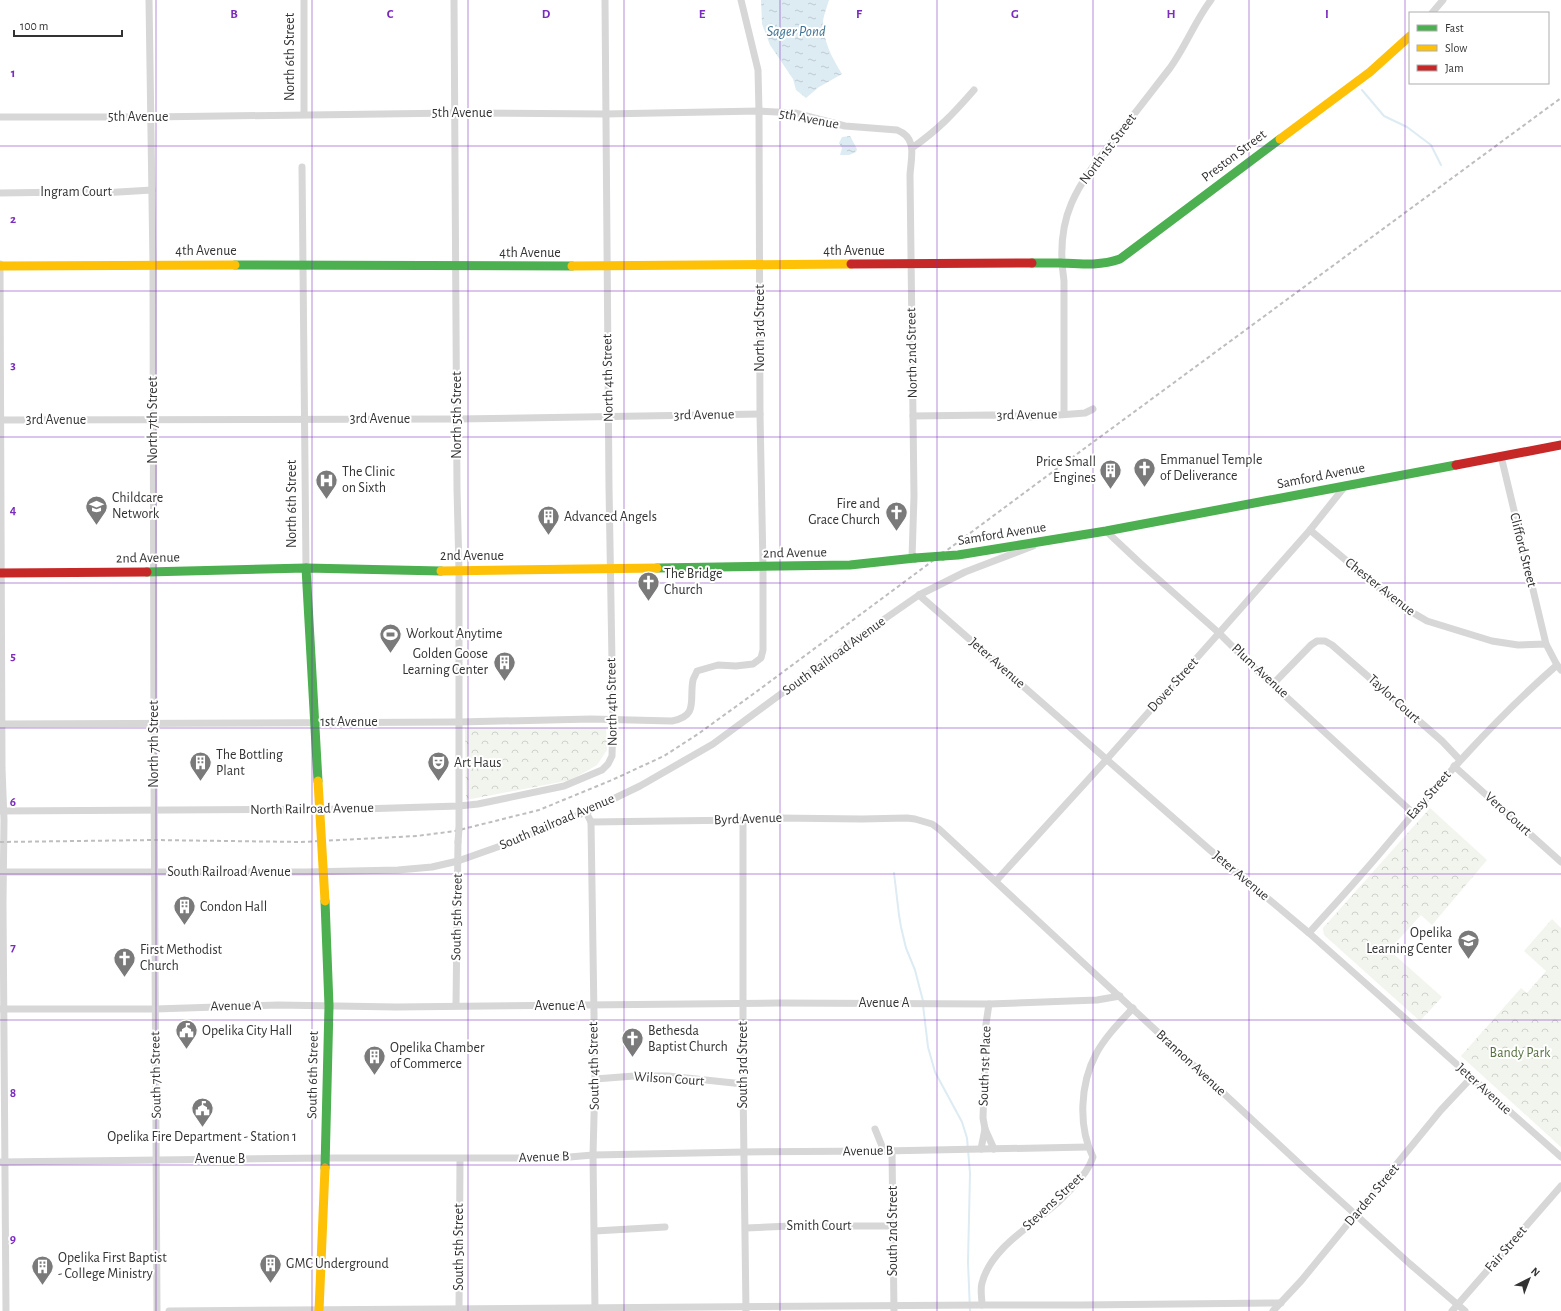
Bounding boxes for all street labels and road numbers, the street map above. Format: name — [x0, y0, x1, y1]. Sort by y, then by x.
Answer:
street label: North 6th Street — [283, 12, 297, 101]
street label: 5th Avenue — [432, 106, 492, 120]
street label: 5th Avenue — [778, 106, 840, 132]
street label: 5th Avenue — [108, 110, 168, 124]
street label: North 1st Street — [1077, 111, 1139, 187]
street label: Preston Street — [1199, 127, 1269, 185]
street label: Ingram Court — [40, 185, 112, 199]
street label: 4th Avenue — [175, 244, 237, 258]
street label: 4th Avenue — [823, 244, 885, 258]
street label: 4th Avenue — [499, 246, 561, 260]
street label: North 3rd Street — [753, 284, 767, 372]
street label: North 2nd Street — [904, 307, 920, 398]
street label: North 4th Street — [600, 333, 616, 422]
street label: North 5th Street — [450, 371, 464, 459]
street label: North 7th Street — [146, 376, 160, 464]
street label: 3rd Avenue — [674, 407, 734, 423]
street label: 3rd Avenue — [997, 407, 1057, 423]
street label: 3rd Avenue — [350, 412, 410, 426]
street label: 3rd Avenue — [26, 413, 86, 427]
street label: North 6th Street — [285, 459, 299, 548]
street label: Samford Avenue — [1276, 461, 1366, 491]
street label: Clifford Street — [1507, 511, 1539, 589]
street label: Samford Avenue — [957, 520, 1047, 548]
street label: 2nd Avenue — [763, 545, 827, 561]
street label: 2nd Avenue — [440, 549, 504, 563]
street label: 2nd Avenue — [116, 550, 180, 566]
street label: Chester Avenue — [1342, 555, 1418, 619]
street label: South Railroad Avenue — [780, 614, 888, 698]
street label: Jeter Avenue — [966, 635, 1028, 691]
street label: Plum Avenue — [1229, 641, 1291, 701]
street label: Dover Street — [1145, 655, 1201, 715]
street label: North 4th Street — [604, 657, 620, 746]
street label: Taylor Court — [1365, 672, 1423, 726]
street label: North 7th Street — [147, 700, 161, 788]
street label: 1st Avenue — [320, 715, 378, 729]
street label: Easy Street — [1404, 768, 1454, 822]
street label: Vero Court — [1482, 790, 1534, 839]
street label: South Railroad Avenue — [497, 791, 617, 853]
street label: North Railroad Avenue — [250, 801, 374, 817]
street label: Byrd Avenue — [714, 811, 782, 827]
street label: Jeter Avenue — [1210, 848, 1272, 904]
street label: South Railroad Avenue — [167, 865, 291, 879]
street label: South 5th Street — [449, 873, 465, 961]
street label: Avenue A — [858, 996, 910, 1010]
street label: Avenue A — [210, 999, 262, 1013]
street label: Avenue A — [534, 999, 586, 1013]
street label: South 4th Street — [586, 1021, 602, 1110]
street label: South 3rd Street — [736, 1021, 750, 1109]
street label: South 1st Place — [977, 1026, 993, 1106]
street label: Brannon Avenue — [1154, 1027, 1228, 1099]
street label: South 6th Street — [305, 1030, 321, 1119]
street label: South 7th Street — [148, 1031, 164, 1119]
street label: Jeter Avenue — [1454, 1061, 1514, 1117]
street label: Wilson Court — [633, 1070, 705, 1088]
street label: Avenue B — [843, 1144, 893, 1158]
street label: Avenue B — [518, 1149, 570, 1165]
street label: Avenue B — [195, 1152, 245, 1166]
street label: Darden Street — [1342, 1161, 1402, 1229]
street label: Stevens Street — [1020, 1170, 1086, 1233]
street label: South 2nd Street — [886, 1185, 900, 1276]
street label: South 5th Street — [452, 1203, 466, 1291]
street label: Smith Court — [787, 1219, 852, 1233]
street label: Fair Street — [1483, 1223, 1530, 1274]

